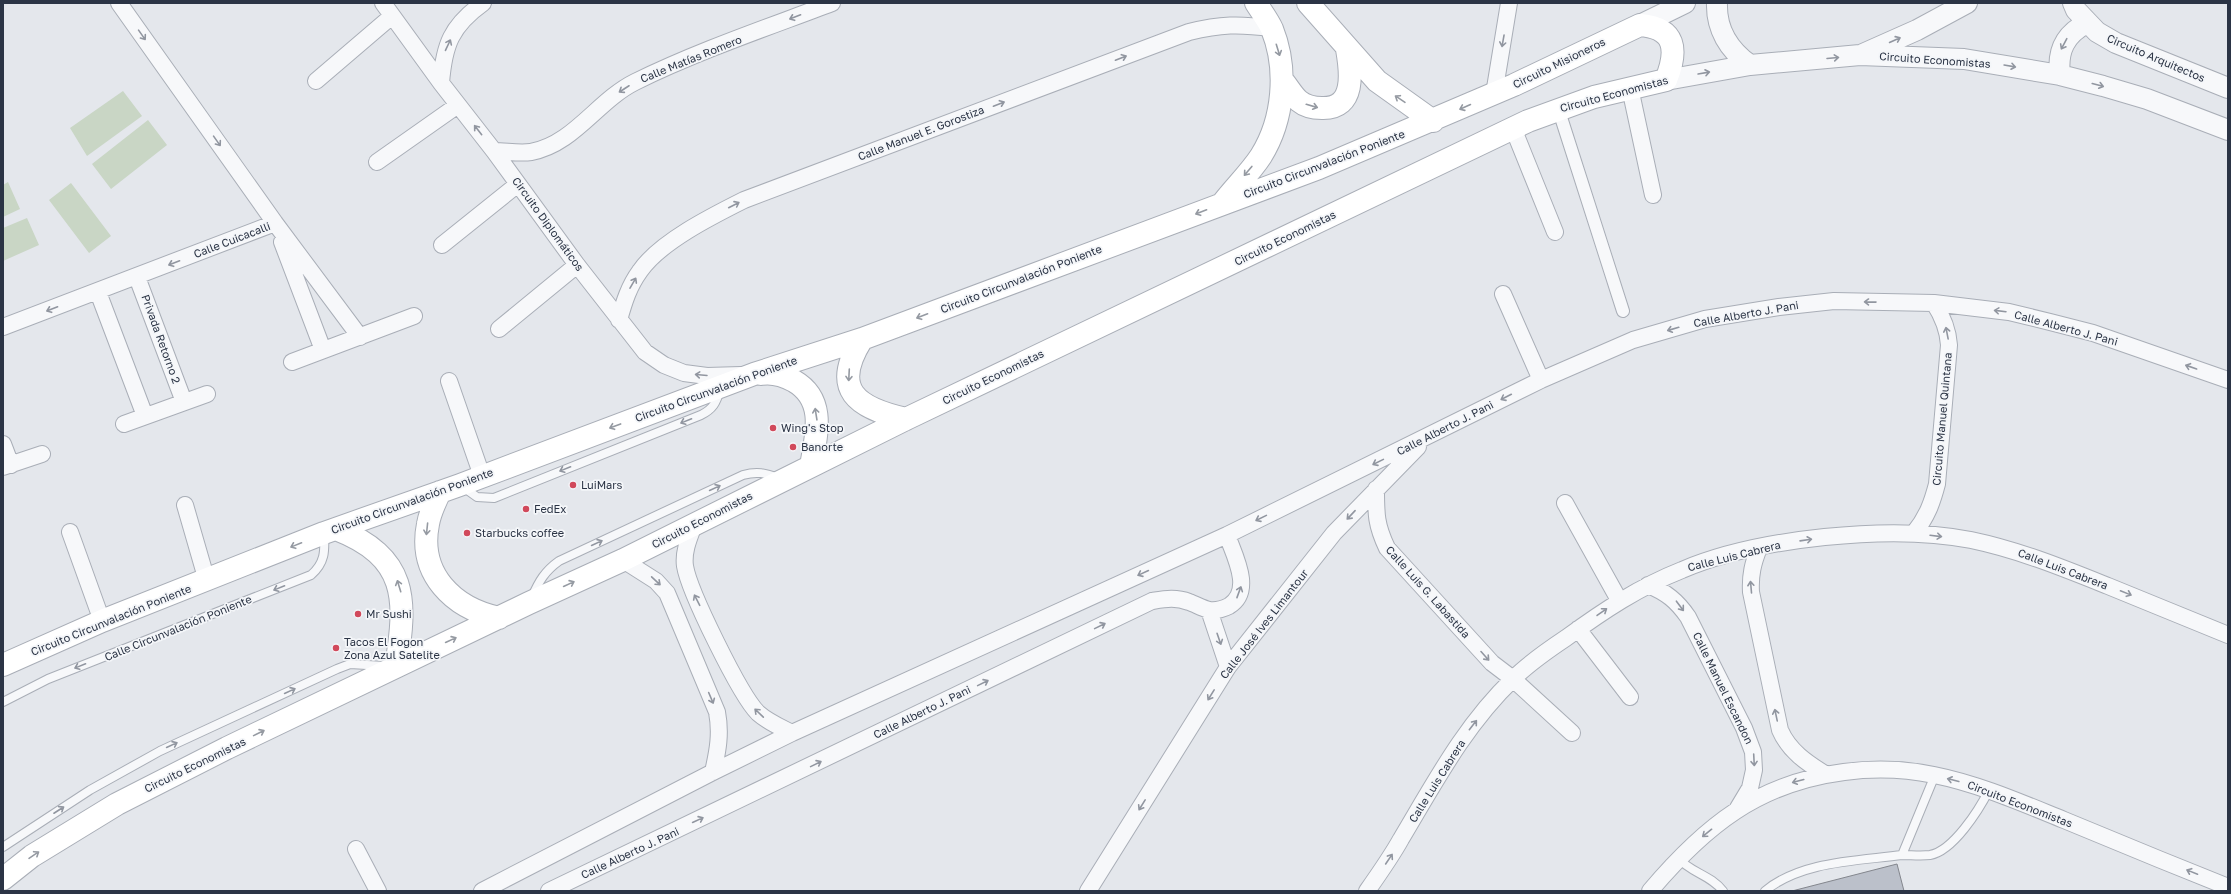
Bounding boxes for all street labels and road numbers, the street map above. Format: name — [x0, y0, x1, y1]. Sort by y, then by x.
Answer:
street label: Circuito Arquitectos — [2105, 31, 2207, 84]
street label: Calle Matías Romero — [638, 32, 744, 85]
street label: Circuito Misioneros — [1510, 34, 1607, 91]
street label: Circuito Economistas — [1879, 49, 1991, 70]
street label: Circuito Economistas — [1558, 73, 1670, 114]
street label: Calle Manuel E. Gorostiza — [856, 102, 986, 163]
street label: Circuito Circunvalación Poniente — [1241, 127, 1406, 200]
street label: Circuito Diplomáticos — [510, 174, 587, 273]
street label: Circuito Economistas — [1232, 207, 1338, 268]
street label: Calle Cuicacalli — [192, 219, 272, 260]
street label: Circuito Circunvalación Poniente — [938, 242, 1103, 315]
street label: Privada Retorno 2 — [139, 293, 184, 385]
street label: Calle Alberto J. Pani — [1692, 298, 1800, 329]
street label: Calle Alberto J. Pani — [2013, 307, 2119, 348]
street label: Circuito Economistas — [940, 346, 1046, 407]
street label: Circuito Manuel Quintana — [1929, 352, 1954, 486]
street label: Circuito Circunvalación Poniente — [633, 353, 799, 424]
street label: Calle Alberto J. Pani — [1394, 398, 1495, 458]
street label: Circuito Circunvalación Poniente — [329, 465, 495, 536]
street label: Circuito Economistas — [649, 488, 755, 551]
street label: Calle Luis Cabrera — [1686, 538, 1782, 573]
street label: Calle Luis G. Labastida — [1384, 543, 1473, 640]
street label: Calle Luis Cabrera — [2016, 545, 2110, 592]
street label: Calle José Ives Limantour — [1217, 566, 1311, 681]
street label: Circuito Circunvalación Poniente — [29, 581, 193, 658]
street label: Calle Circunvalación Poniente — [102, 592, 253, 663]
street label: Calle Manuel Escandon — [1691, 630, 1756, 746]
street label: Calle Alberto J. Pani — [871, 682, 973, 741]
street label: Circuito Economistas — [142, 734, 248, 795]
street label: Calle Luis Cabrera — [1406, 737, 1467, 825]
street label: Circuito Economistas — [1966, 777, 2075, 830]
street label: Calle Alberto J. Pani — [579, 824, 681, 881]

